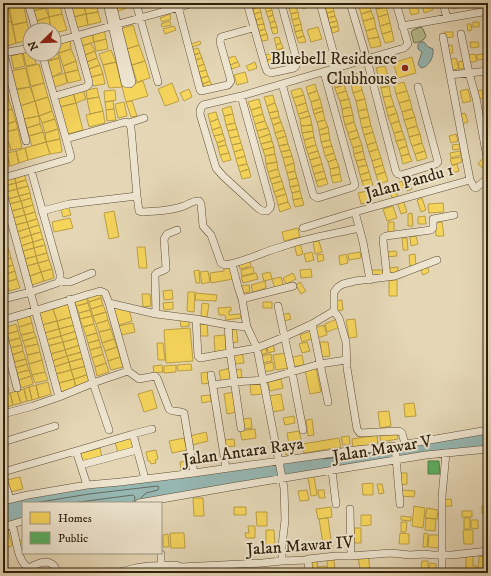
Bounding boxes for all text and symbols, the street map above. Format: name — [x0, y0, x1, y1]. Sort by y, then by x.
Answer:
north arrow — [22, 22, 62, 62]
text: N — [26, 39, 42, 52]
place label: Bluebell Residence Clubhouse — [270, 48, 397, 90]
marker: Bluebell Residence Clubhouse — [400, 63, 410, 73]
street label: Jalan Pandu 1 — [361, 159, 456, 206]
street label: Jalan Mawar V — [329, 430, 434, 468]
street label: Jalan Antara Raya — [179, 433, 306, 472]
legend — [22, 502, 162, 554]
text: Homes — [58, 511, 92, 526]
text: Public — [58, 531, 88, 546]
street label: Jalan Mawar IV — [244, 531, 355, 561]

